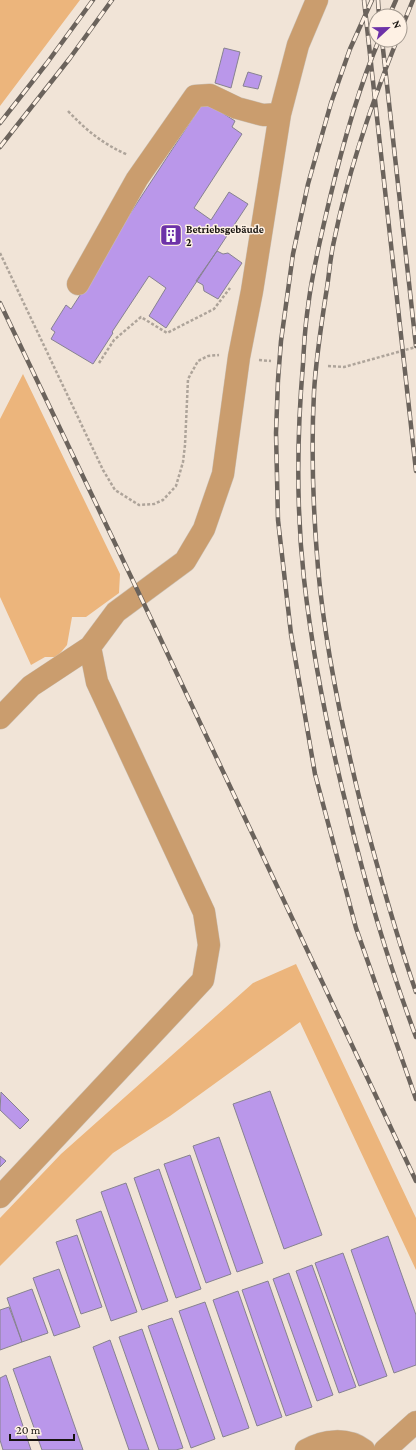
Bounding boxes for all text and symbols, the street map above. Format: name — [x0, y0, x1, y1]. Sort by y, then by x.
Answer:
north arrow — [368, 8, 408, 48]
text: N — [390, 19, 404, 30]
building icon: Betriebsgebäude 2 — [158, 222, 184, 248]
place label: Betriebsgebäude 2 — [186, 223, 264, 248]
scale bar — [10, 1416, 74, 1442]
text: 20 m — [16, 1423, 41, 1437]

